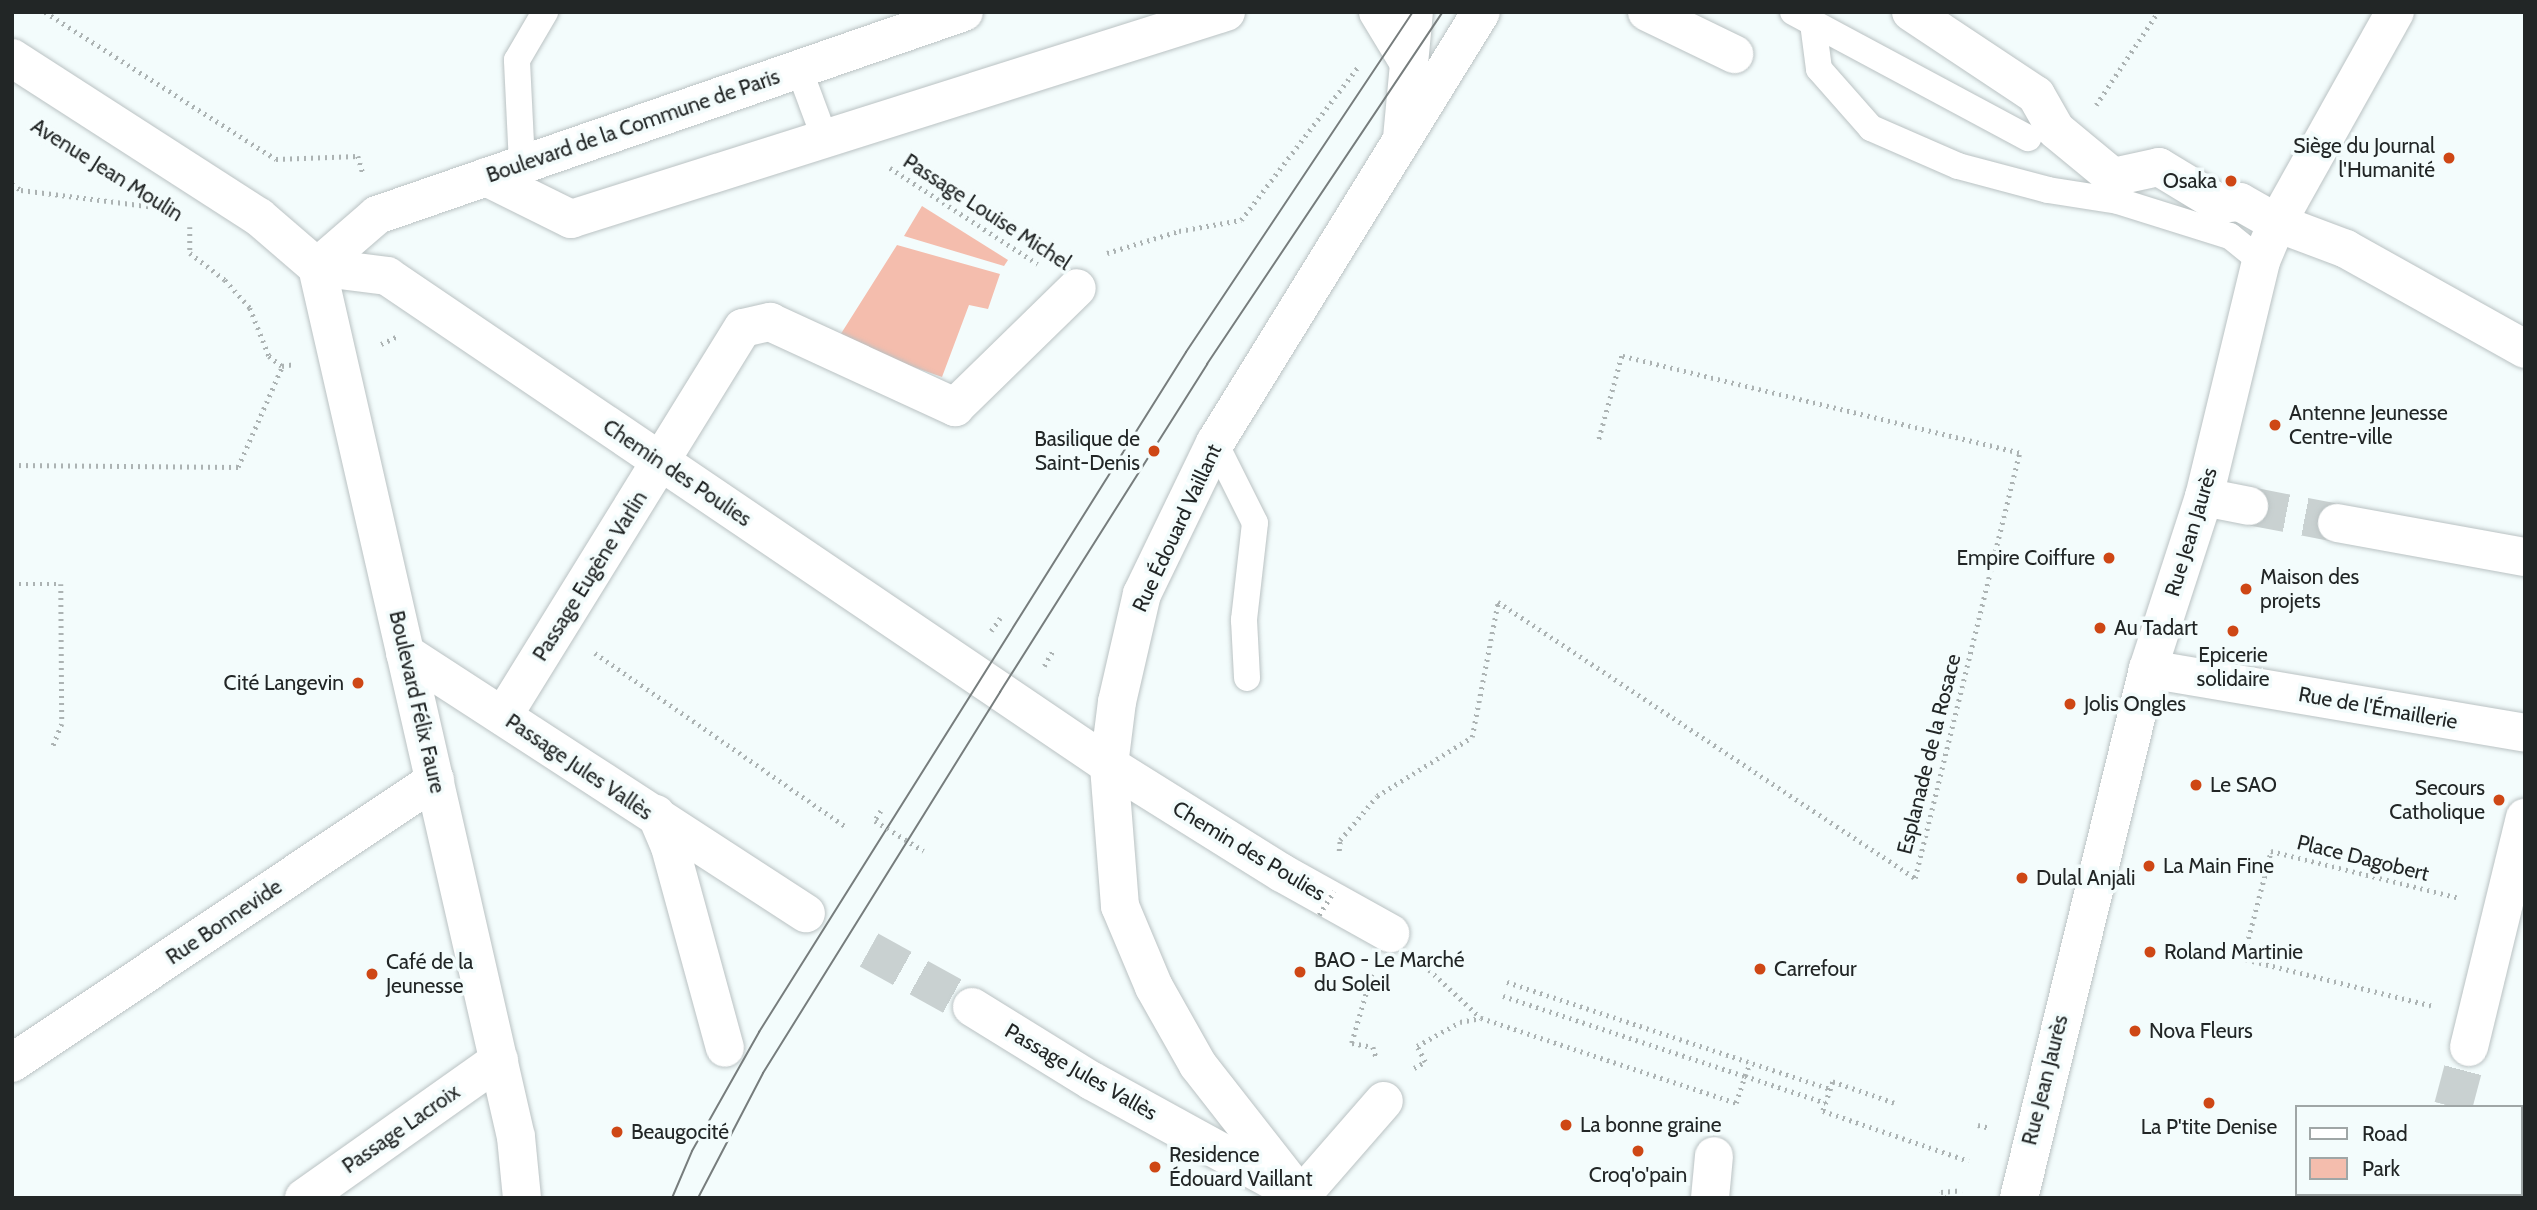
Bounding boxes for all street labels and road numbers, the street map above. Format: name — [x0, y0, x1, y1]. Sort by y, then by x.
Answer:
street label: Boulevard de la Commune de Paris — [483, 64, 783, 188]
street label: Avenue Jean Moulin — [26, 113, 188, 227]
street label: Passage Louise Michel — [899, 148, 1075, 276]
street label: Chemin des Poulies — [598, 414, 756, 532]
street label: Rue Édouard Vaillant — [1127, 440, 1227, 616]
street label: Rue Jean Jaurès — [2159, 465, 2223, 599]
street label: Passage Eugène Varlin — [527, 486, 653, 666]
street label: Boulevard Félix Faure — [384, 608, 450, 796]
street label: Esplanade de la Rosace — [1892, 651, 1966, 857]
street label: Rue de l'Émaillerie — [2296, 682, 2460, 734]
street label: Passage Jules Vallès — [501, 709, 657, 825]
street label: Chemin des Poulies — [1168, 796, 1330, 906]
street label: Place Dagobert — [2294, 829, 2432, 887]
street label: Rue Bonnevide — [161, 874, 287, 970]
street label: Rue Jean Jaurès — [2017, 1012, 2073, 1148]
street label: Passage Jules Vallès — [1000, 1018, 1162, 1126]
street label: Passage Lacroix — [337, 1079, 465, 1179]

